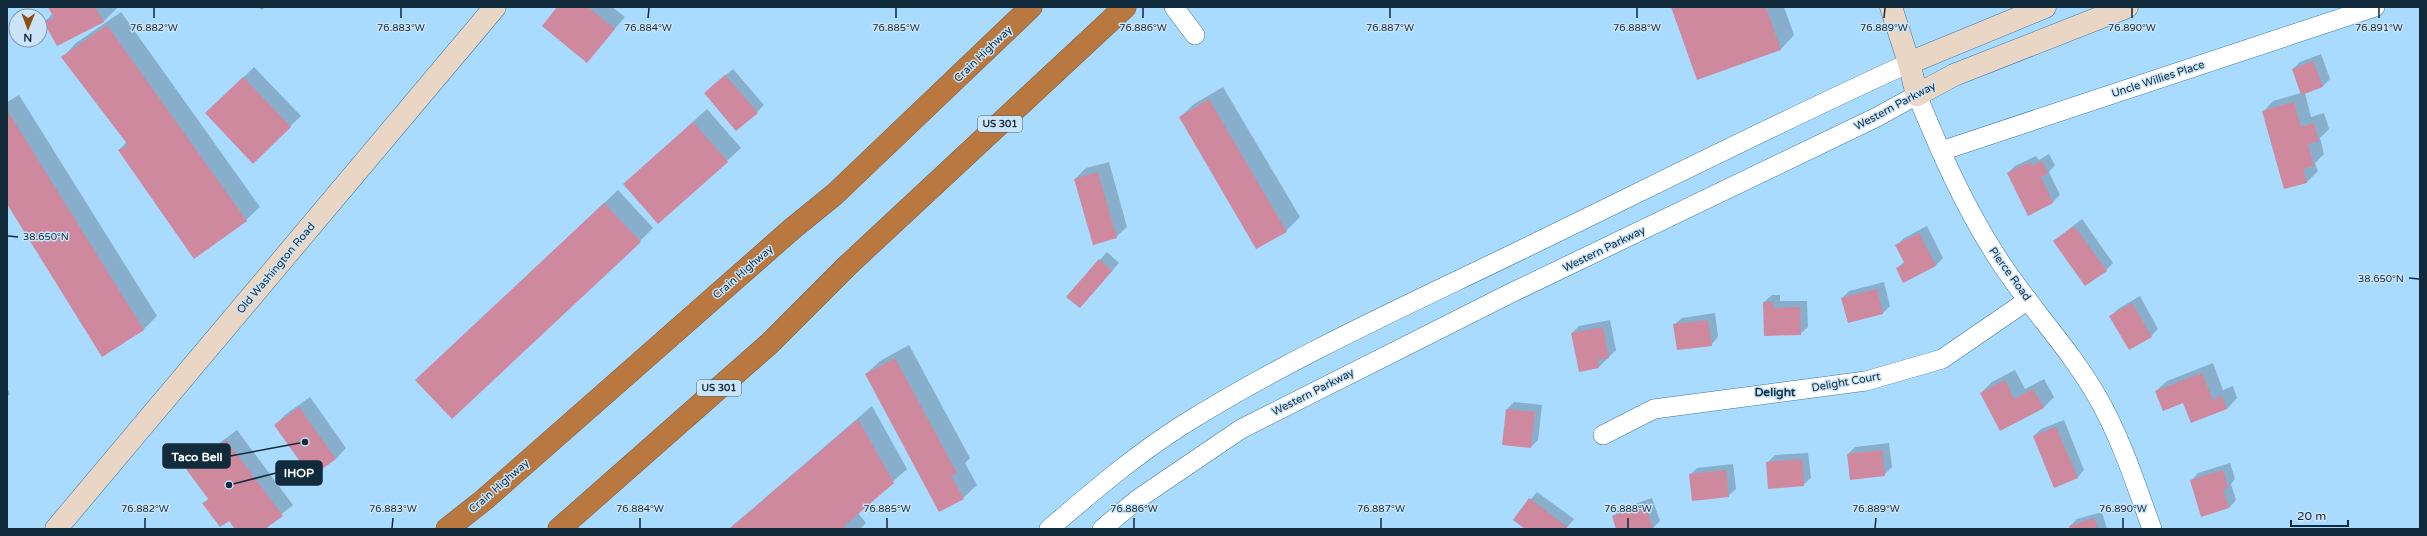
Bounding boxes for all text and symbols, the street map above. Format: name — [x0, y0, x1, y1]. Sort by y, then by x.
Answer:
north arrow — [8, 8, 48, 48]
text: 76.882°W — [130, 22, 178, 34]
text: 76.883°W — [377, 22, 425, 34]
text: 76.884°W — [624, 22, 672, 34]
text: 76.885°W — [872, 22, 920, 34]
text: 76.886°W — [1119, 22, 1167, 34]
text: 76.887°W — [1366, 22, 1414, 34]
text: 76.888°W — [1613, 22, 1661, 34]
text: 76.889°W — [1860, 22, 1908, 34]
text: 76.890°W — [2108, 22, 2156, 34]
text: 76.891°W — [2355, 22, 2403, 34]
street label: Crain Highway — [951, 23, 1015, 85]
text: N — [23, 31, 32, 44]
street label: Uncle Willies Place — [2110, 58, 2206, 100]
street label: Western Parkway — [1852, 79, 1938, 133]
road number: US 301 — [978, 116, 1022, 132]
street label: Old Washington Road — [234, 220, 318, 316]
street label: Western Parkway — [1561, 223, 1648, 275]
text: 38.650°N — [23, 231, 69, 243]
street label: Crain Highway — [710, 242, 776, 302]
street label: Pierce Road — [1986, 245, 2034, 303]
text: 38.650°N — [2358, 273, 2404, 285]
street label: Western Parkway — [1270, 366, 1356, 418]
street label: Delight Court — [1811, 370, 1881, 394]
road number: US 301 — [697, 380, 741, 396]
district label: Delight — [1755, 385, 1796, 400]
callout: Taco Bell — [163, 444, 230, 468]
text: Taco Bell — [171, 450, 222, 464]
street label: Crain Highway — [466, 456, 532, 516]
callout: IHOP — [276, 461, 322, 485]
text: IHOP — [284, 466, 314, 480]
scale bar — [2291, 502, 2348, 528]
text: 76.882°W — [121, 503, 169, 515]
text: 76.883°W — [369, 503, 417, 515]
text: 76.884°W — [616, 503, 664, 515]
text: 76.885°W — [863, 503, 911, 515]
text: 76.886°W — [1110, 503, 1158, 515]
text: 76.887°W — [1357, 503, 1405, 515]
text: 76.888°W — [1604, 503, 1652, 515]
text: 76.889°W — [1852, 503, 1900, 515]
text: 76.890°W — [2099, 503, 2147, 515]
text: 20 m — [2297, 509, 2326, 523]

